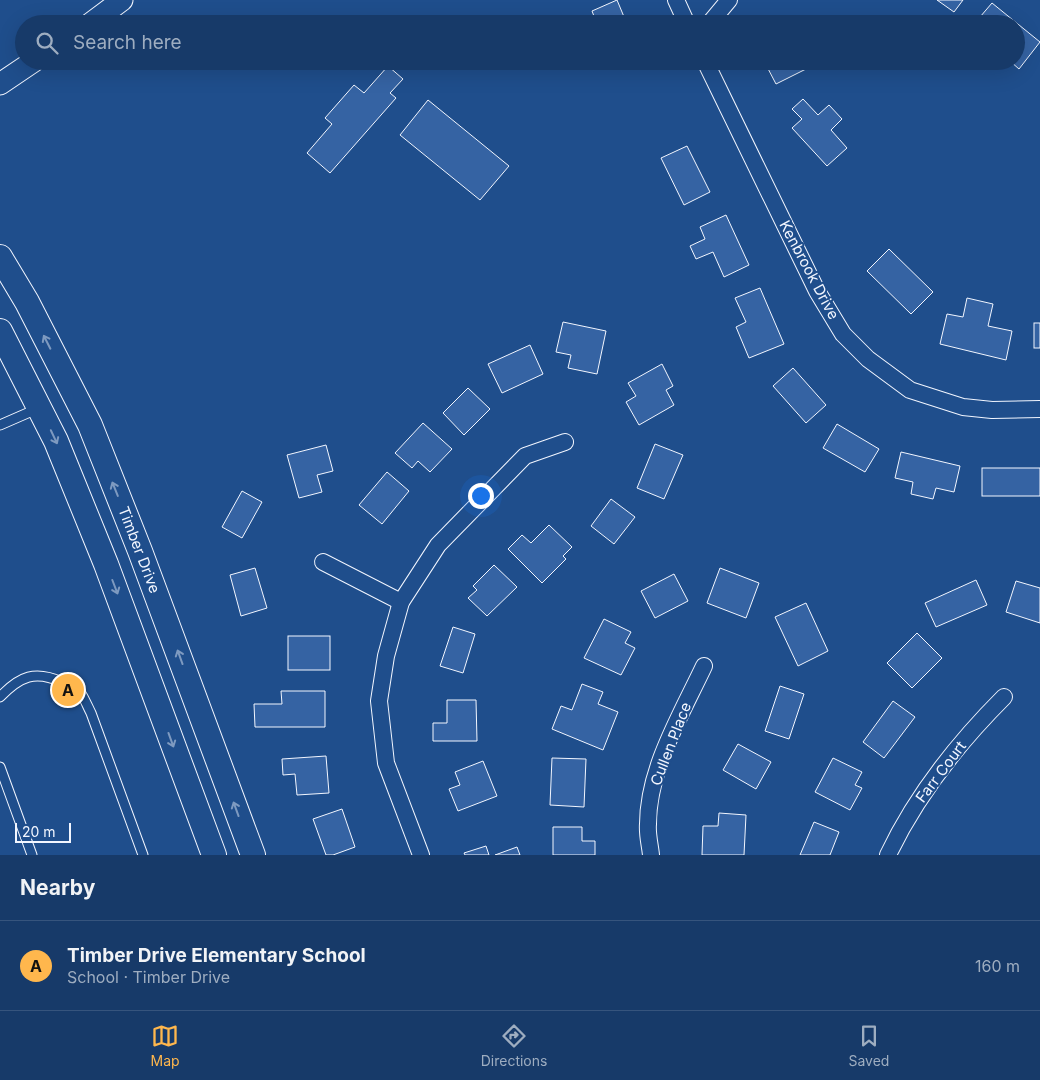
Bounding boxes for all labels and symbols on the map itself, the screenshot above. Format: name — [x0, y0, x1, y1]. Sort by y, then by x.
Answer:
street label: Kenbrook Drive — [775, 217, 843, 322]
one-way arrow — [42, 334, 52, 349]
one-way arrow — [49, 429, 59, 444]
one-way arrow — [110, 482, 119, 497]
your location — [468, 483, 494, 509]
street label: Timber Drive — [114, 504, 165, 596]
one-way arrow — [111, 579, 120, 595]
one-way arrow — [175, 650, 184, 665]
pin: A — [52, 671, 84, 709]
street label: Cullen Place — [646, 699, 695, 788]
one-way arrow — [167, 732, 176, 747]
street label: Farr Court — [911, 737, 970, 806]
one-way arrow — [231, 802, 240, 817]
scale bar — [15, 820, 71, 843]

